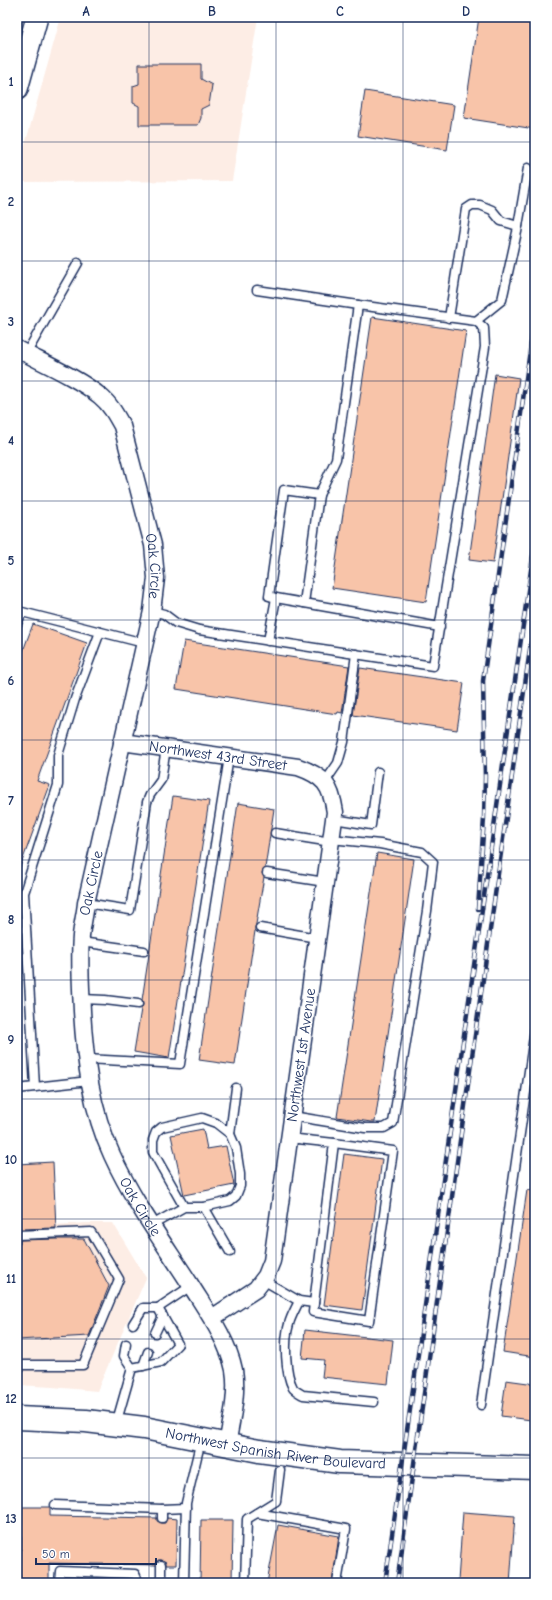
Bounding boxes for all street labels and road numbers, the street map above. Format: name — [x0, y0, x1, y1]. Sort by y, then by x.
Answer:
street label: Oak Circle — [141, 531, 165, 600]
street label: Northwest 43rd Street — [148, 737, 289, 774]
street label: Oak Circle — [75, 848, 107, 917]
street label: Northwest 1st Avenue — [283, 986, 319, 1123]
street label: Oak Circle — [116, 1174, 165, 1240]
street label: Northwest Spanish River Boulevard — [164, 1424, 386, 1472]

